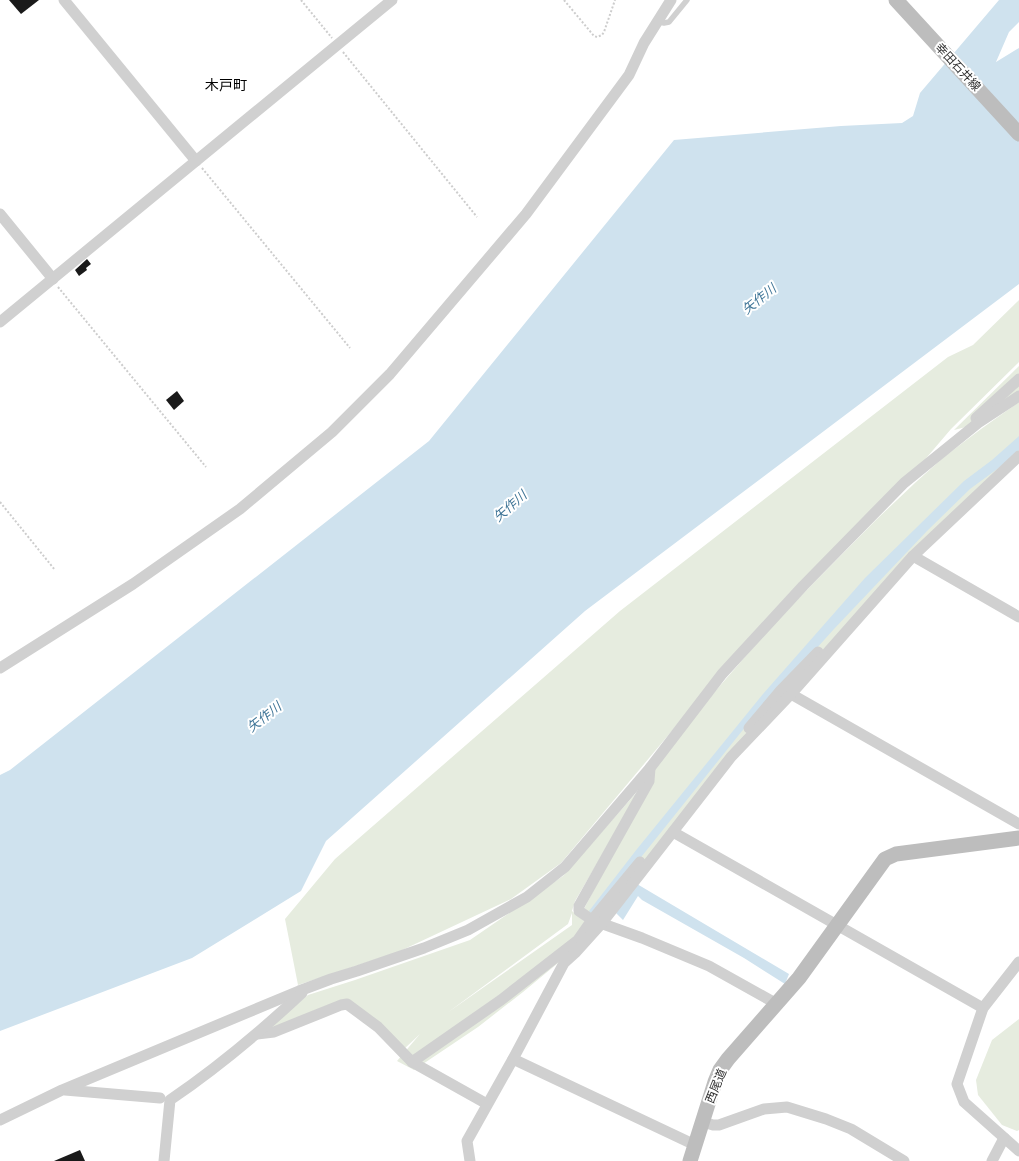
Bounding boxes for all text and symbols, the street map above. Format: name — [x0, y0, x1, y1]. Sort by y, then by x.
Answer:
street label: 幸田石井線 — [932, 40, 984, 94]
district label: 木戸町 — [205, 77, 247, 94]
water label: 矢作川 — [739, 280, 780, 317]
water label: 矢作川 — [490, 486, 531, 524]
water label: 矢作川 — [244, 698, 286, 735]
street label: 西尾道 — [703, 1067, 729, 1105]

